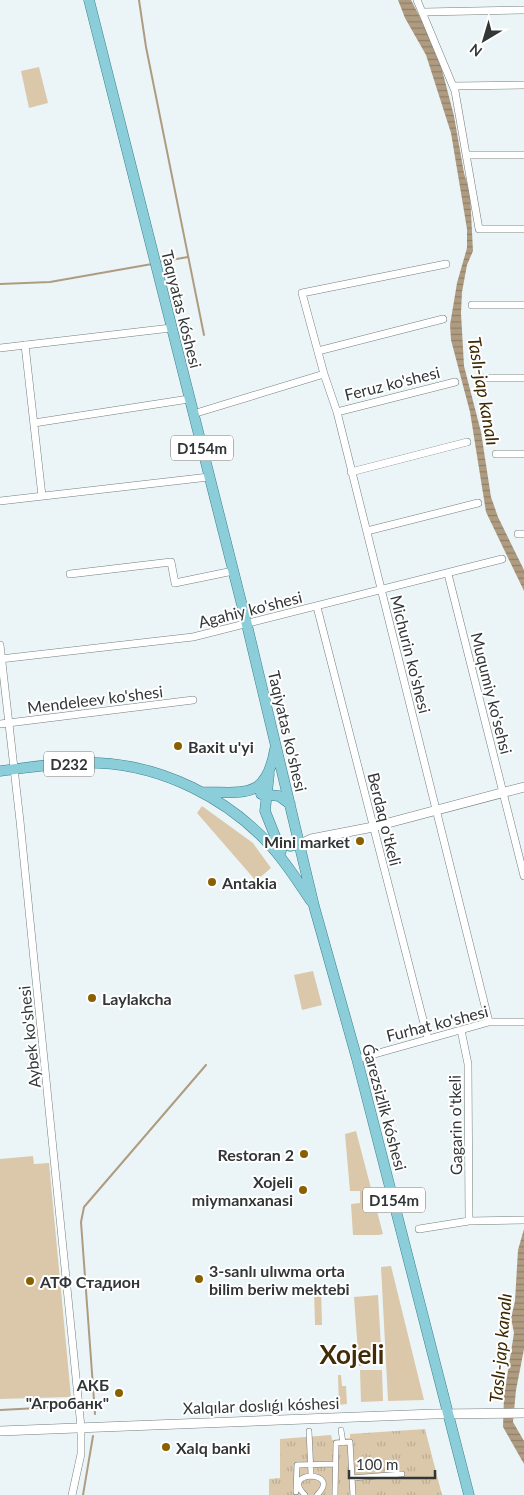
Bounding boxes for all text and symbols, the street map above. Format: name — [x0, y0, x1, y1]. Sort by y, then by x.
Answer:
north arrow — [459, 15, 509, 65]
text: N — [466, 41, 485, 61]
street label: Taqıyatas kóshesi — [158, 248, 206, 370]
water label: Taslı-jap kanalı — [464, 335, 504, 447]
street label: Feruz ko'shesi — [342, 362, 442, 404]
road number: D154m — [171, 436, 233, 460]
street label: Agahiy ko'shesi — [196, 587, 304, 631]
street label: Michurin ko'shesi — [387, 593, 435, 715]
street label: Muqumiy ko'sehsi — [468, 630, 516, 756]
street label: Taqiyatas ko'shesi — [265, 669, 311, 793]
street label: Mendeleev ko'shesi — [26, 681, 164, 717]
place label: Baxit u'yi — [188, 737, 254, 756]
marker: Baxit u'yi — [172, 740, 184, 752]
road number: D232 — [44, 752, 94, 776]
street label: Berdaq o'tkeli — [364, 770, 406, 868]
place label: Mini market — [264, 832, 350, 851]
marker: Mini market — [354, 835, 366, 847]
place label: Antakia — [221, 873, 277, 892]
marker: Antakia — [206, 876, 218, 888]
street label: Aybek ko'shesi — [14, 985, 44, 1089]
place label: Laylakcha — [102, 989, 172, 1008]
marker: Laylakcha — [86, 992, 98, 1004]
street label: Furhat ko'shesi — [384, 1001, 490, 1045]
street label: Ǵarezsizlik kóshesi — [359, 1042, 411, 1172]
street label: Gagarin o'tkeli — [445, 1075, 465, 1175]
place label: Restoran 2 — [217, 1145, 294, 1164]
marker: Restoran 2 — [298, 1148, 310, 1160]
place label: Xojeli miymanxanasi — [192, 1172, 293, 1209]
marker: Xojeli miymanxanasi — [297, 1184, 309, 1196]
road number: D154m — [363, 1188, 425, 1212]
place label: 3-sanlı ulıwma orta bilim beriw mektebi — [209, 1261, 350, 1298]
place label: АТФ Стадион — [39, 1272, 140, 1291]
marker: 3-sanlı ulıwma orta bilim beriw mektebi — [193, 1273, 205, 1285]
marker: АТФ Стадион — [24, 1275, 36, 1287]
water label: Taslı-jap kanalı — [484, 1292, 516, 1404]
district label: Xojeli — [320, 1338, 384, 1370]
place label: АКБ "Агробанк" — [26, 1375, 109, 1412]
marker: АКБ "Агробанк" — [113, 1387, 125, 1399]
street label: Xalqılar doslıǵı kóshesi — [182, 1393, 340, 1417]
place label: Xalq banki — [176, 1438, 251, 1457]
marker: Xalq banki — [160, 1441, 172, 1453]
scale bar — [349, 1448, 435, 1480]
text: 100 m — [356, 1455, 398, 1473]

